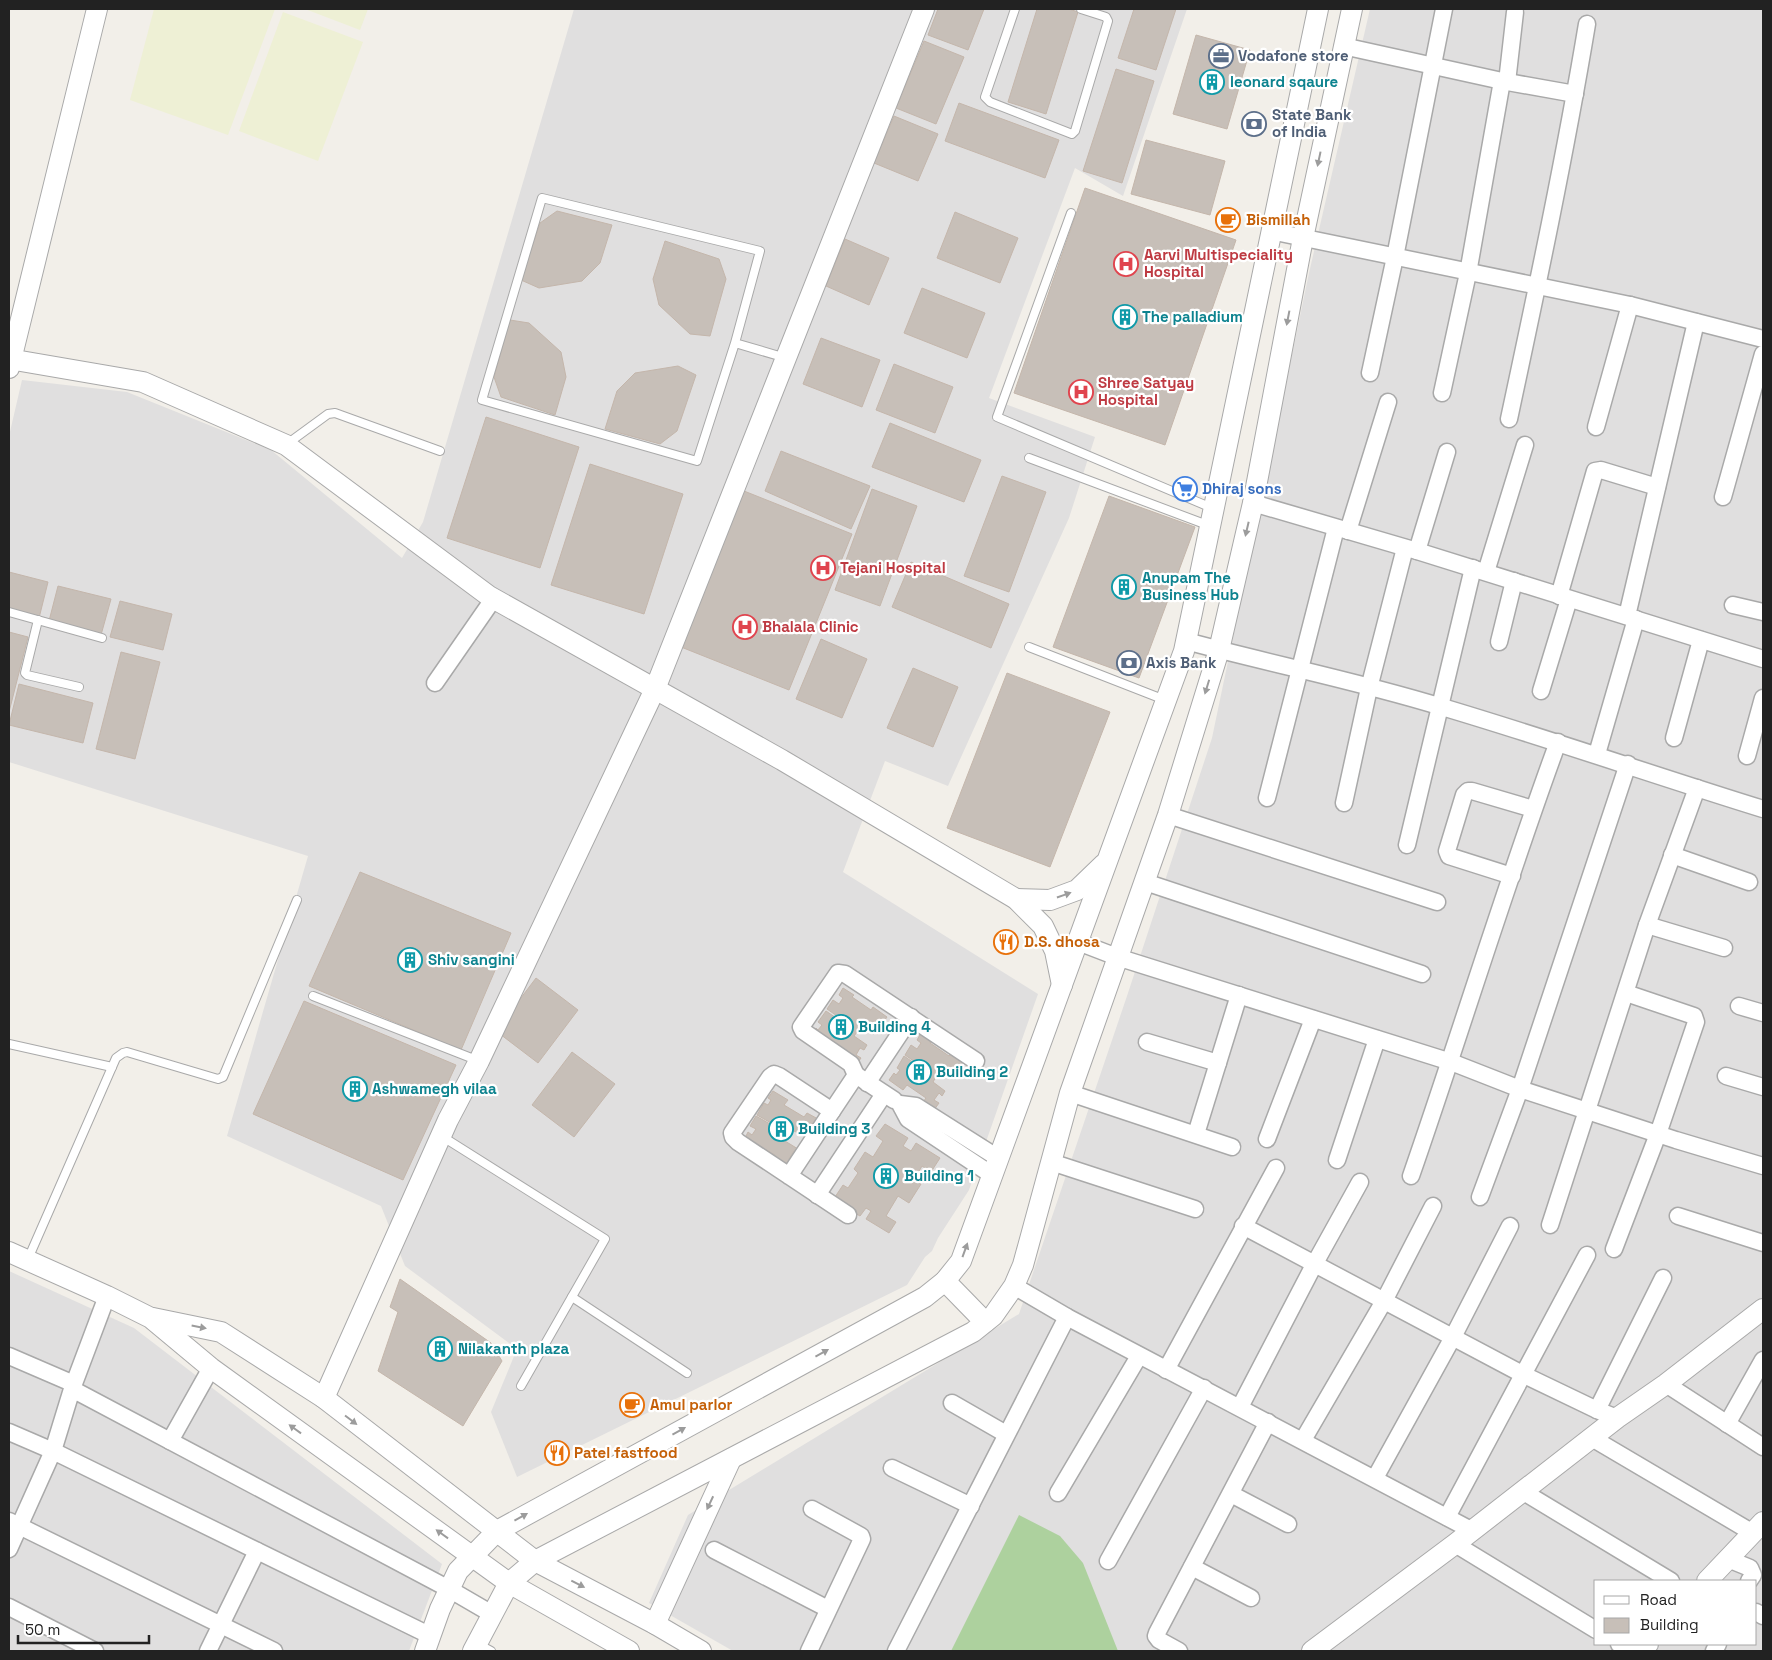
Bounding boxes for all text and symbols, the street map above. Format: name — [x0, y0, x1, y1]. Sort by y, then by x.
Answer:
office icon: Vodafone store — [1208, 43, 1234, 69]
place label: Vodafone store — [1238, 46, 1349, 65]
building icon: leonard sqaure — [1199, 69, 1225, 95]
place label: leonard sqaure — [1230, 72, 1339, 91]
place label: State Bank of India — [1272, 105, 1352, 141]
bank icon: State Bank of India — [1241, 111, 1267, 137]
one-way arrow — [1315, 151, 1323, 167]
cafe icon: Bismillah — [1215, 207, 1241, 233]
place label: Bismillah — [1246, 210, 1311, 229]
place label: Aarvi Multispeciality Hospital — [1144, 245, 1293, 281]
hospital icon: Aarvi Multispeciality Hospital — [1113, 251, 1139, 277]
building icon: The palladium — [1112, 304, 1138, 330]
place label: The palladium — [1142, 307, 1243, 326]
one-way arrow — [1283, 311, 1291, 327]
place label: Shree Satyay Hospital — [1098, 373, 1194, 409]
hospital icon: Shree Satyay Hospital — [1068, 379, 1094, 405]
supermarket icon: Dhiraj sons — [1172, 476, 1198, 502]
place label: Dhiraj sons — [1202, 479, 1282, 498]
one-way arrow — [1243, 522, 1251, 537]
hospital icon: Tejani Hospital — [810, 555, 836, 581]
place label: Tejani Hospital — [840, 558, 946, 577]
place label: Anupam The Business Hub — [1142, 568, 1239, 604]
building icon: Anupam The Business Hub — [1111, 574, 1137, 600]
hospital icon: Bhalala Clinic — [732, 614, 758, 640]
place label: Bhalala Clinic — [762, 617, 859, 636]
bank icon: Axis Bank — [1116, 650, 1142, 676]
place label: Axis Bank — [1146, 653, 1217, 672]
one-way arrow — [1203, 680, 1211, 695]
one-way arrow — [1057, 891, 1072, 899]
restaurant icon: D.S. dhosa — [993, 929, 1019, 955]
place label: D.S. dhosa — [1024, 932, 1100, 951]
building icon: Shiv sangini — [397, 947, 423, 973]
place label: Shiv sangini — [428, 950, 515, 969]
building icon: Building 4 — [828, 1014, 854, 1040]
place label: Building 4 — [858, 1017, 931, 1036]
building icon: Building 2 — [906, 1059, 932, 1085]
place label: Building 2 — [936, 1062, 1008, 1081]
building icon: Ashwamegh vilaa — [342, 1076, 368, 1102]
place label: Ashwamegh vilaa — [372, 1079, 497, 1098]
building icon: Building 3 — [768, 1116, 794, 1142]
place label: Building 3 — [798, 1119, 870, 1138]
building icon: Building 1 — [873, 1163, 899, 1189]
place label: Building 1 — [904, 1166, 974, 1185]
one-way arrow — [961, 1242, 969, 1257]
one-way arrow — [191, 1323, 206, 1331]
building icon: Nilakanth plaza — [427, 1336, 453, 1362]
place label: Nilakanth plaza — [458, 1339, 570, 1358]
one-way arrow — [815, 1349, 830, 1357]
cafe icon: Amul parlor — [619, 1392, 645, 1418]
place label: Amul parlor — [650, 1395, 733, 1414]
one-way arrow — [344, 1414, 357, 1425]
one-way arrow — [289, 1424, 302, 1434]
one-way arrow — [672, 1427, 687, 1435]
restaurant icon: Patel fastfood — [544, 1440, 570, 1466]
place label: Patel fastfood — [574, 1443, 678, 1462]
one-way arrow — [706, 1496, 714, 1510]
one-way arrow — [515, 1512, 528, 1521]
one-way arrow — [435, 1529, 449, 1539]
one-way arrow — [571, 1580, 585, 1588]
legend — [1594, 1580, 1757, 1645]
text: Road — [1640, 1590, 1677, 1609]
scale bar — [18, 1612, 149, 1644]
text: Building — [1640, 1615, 1699, 1634]
text: 50 m — [25, 1620, 60, 1639]

